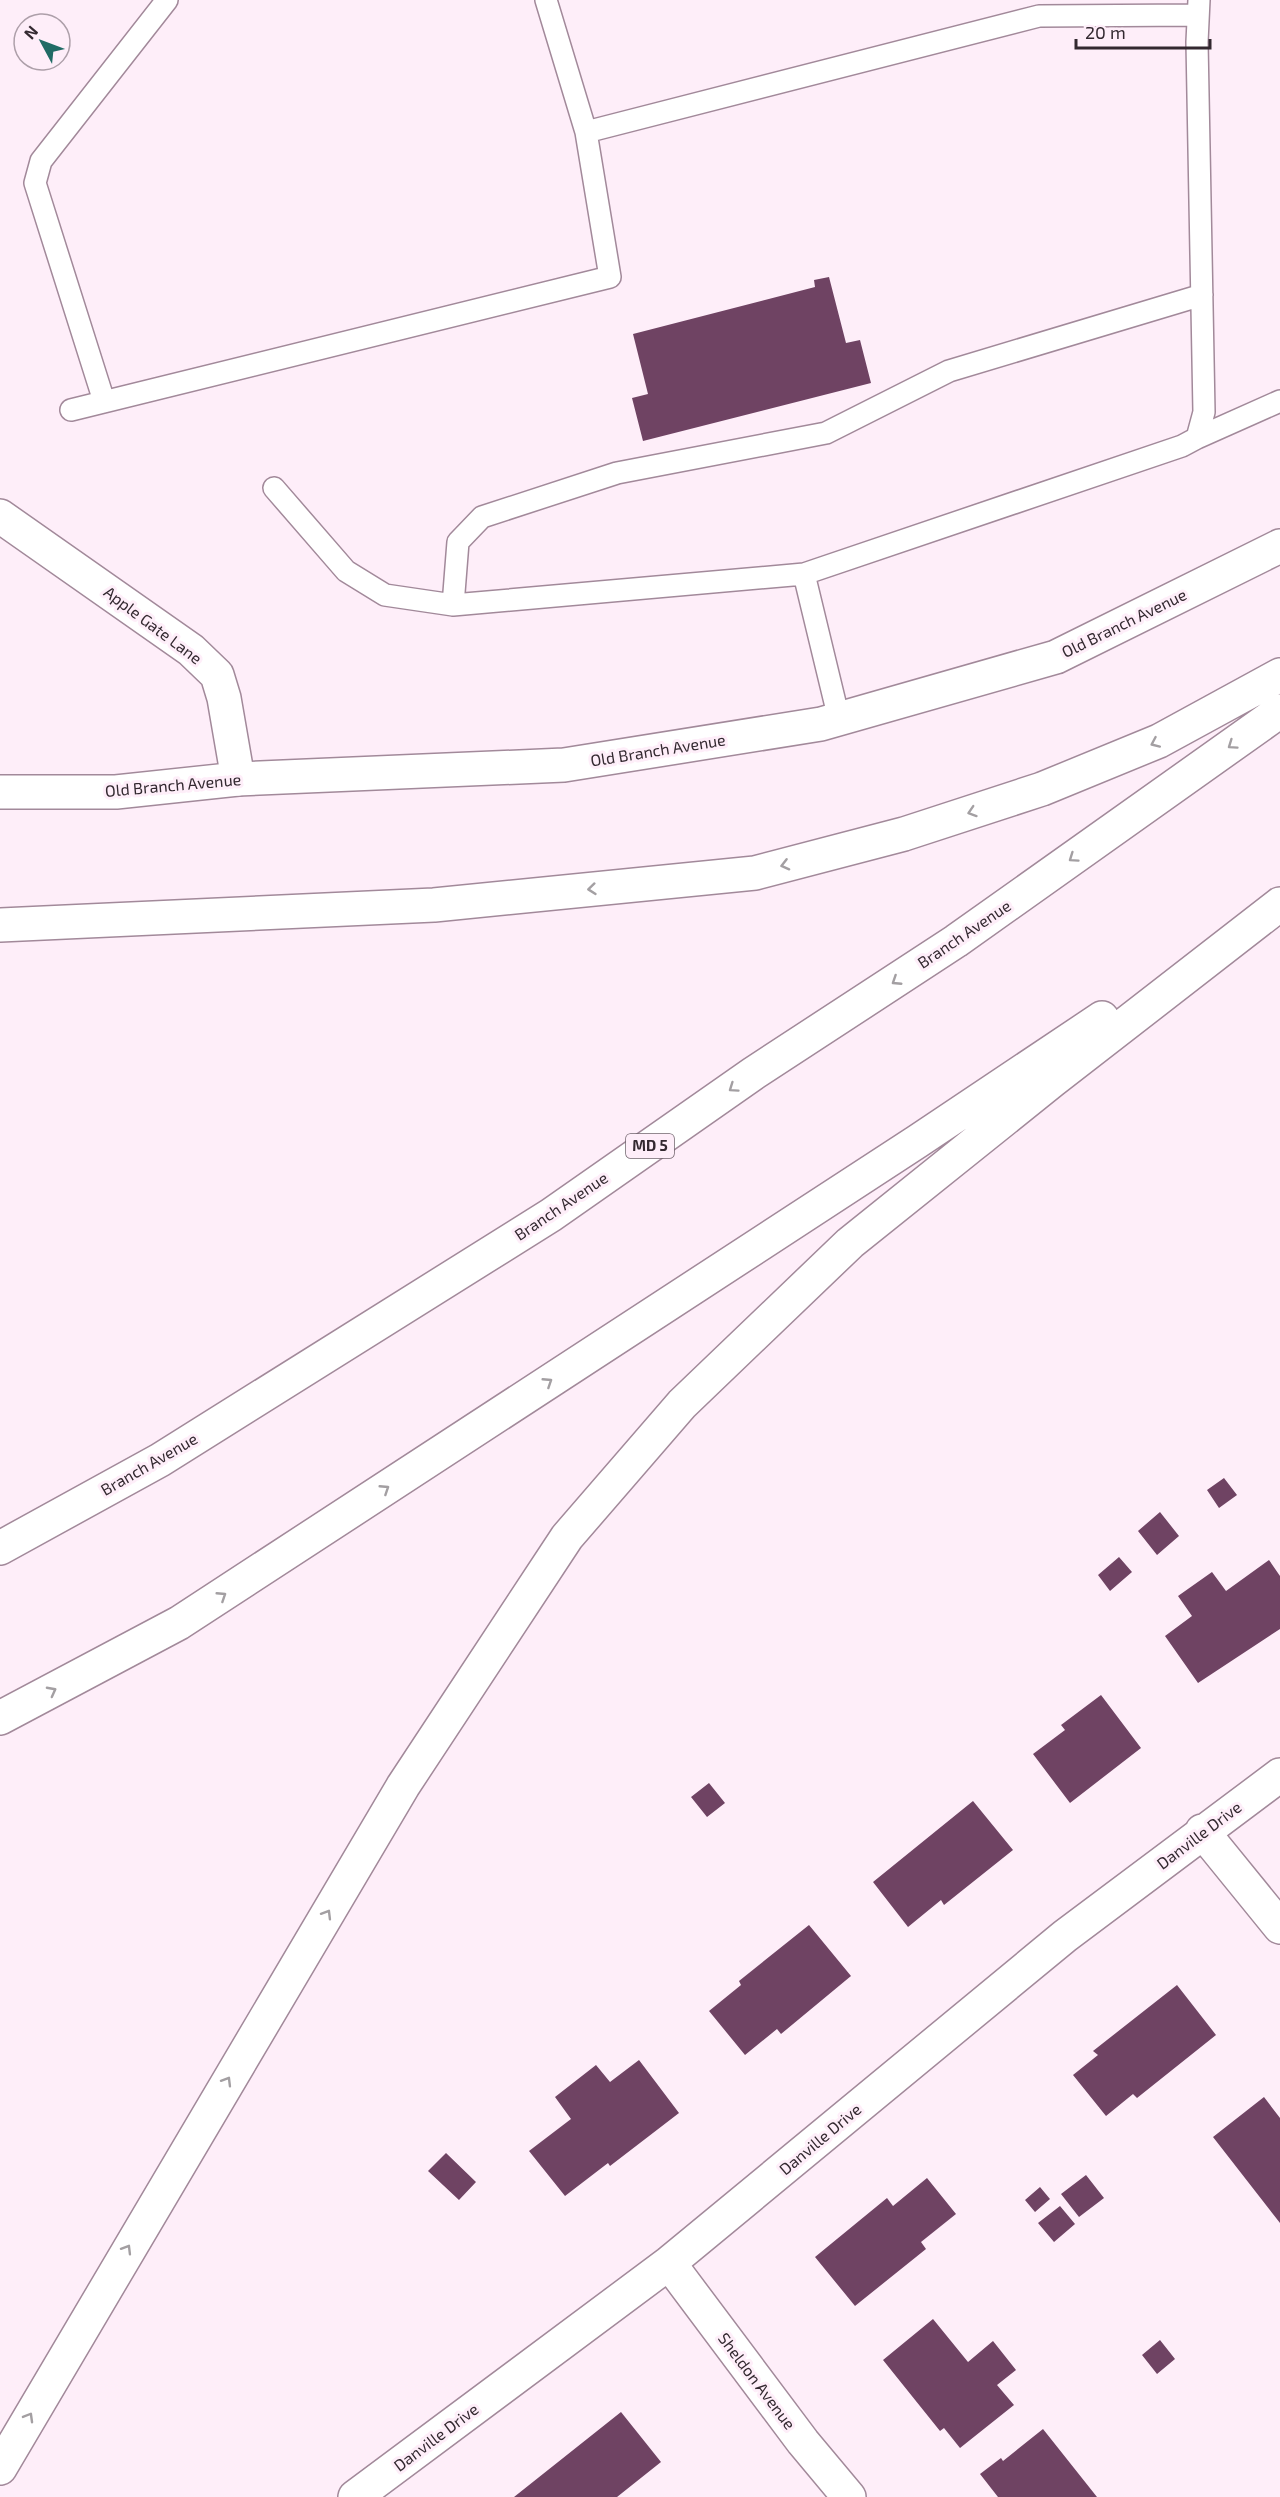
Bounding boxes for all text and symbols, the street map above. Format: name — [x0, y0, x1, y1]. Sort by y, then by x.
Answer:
north arrow — [12, 12, 72, 72]
scale bar — [1076, 12, 1210, 50]
text: N — [19, 21, 41, 42]
text: 20 m — [1085, 21, 1126, 43]
street label: Apple Gate Lane — [101, 582, 206, 668]
street label: Old Branch Avenue — [1058, 584, 1189, 661]
street label: Old Branch Avenue — [589, 729, 727, 770]
one-way arrow — [1150, 735, 1161, 747]
one-way arrow — [1228, 738, 1239, 749]
street label: Old Branch Avenue — [104, 769, 242, 800]
one-way arrow — [967, 805, 978, 817]
one-way arrow — [1069, 851, 1080, 862]
one-way arrow — [780, 858, 791, 870]
one-way arrow — [587, 882, 596, 895]
street label: Branch Avenue — [913, 895, 1014, 972]
one-way arrow — [891, 973, 902, 984]
one-way arrow — [728, 1081, 739, 1092]
road number: MD 5 — [626, 1134, 674, 1158]
street label: Branch Avenue — [510, 1167, 611, 1244]
one-way arrow — [542, 1377, 552, 1389]
street label: Branch Avenue — [97, 1428, 200, 1499]
one-way arrow — [378, 1485, 389, 1496]
one-way arrow — [215, 1592, 226, 1603]
one-way arrow — [45, 1687, 56, 1698]
street label: Danville Drive — [1153, 1797, 1245, 1873]
one-way arrow — [320, 1910, 331, 1920]
one-way arrow — [220, 2077, 232, 2087]
street label: Danville Drive — [775, 2099, 864, 2178]
one-way arrow — [120, 2245, 132, 2255]
street label: Sheldon Avenue — [715, 2329, 800, 2433]
street label: Danville Drive — [390, 2399, 482, 2475]
one-way arrow — [22, 2413, 34, 2423]

